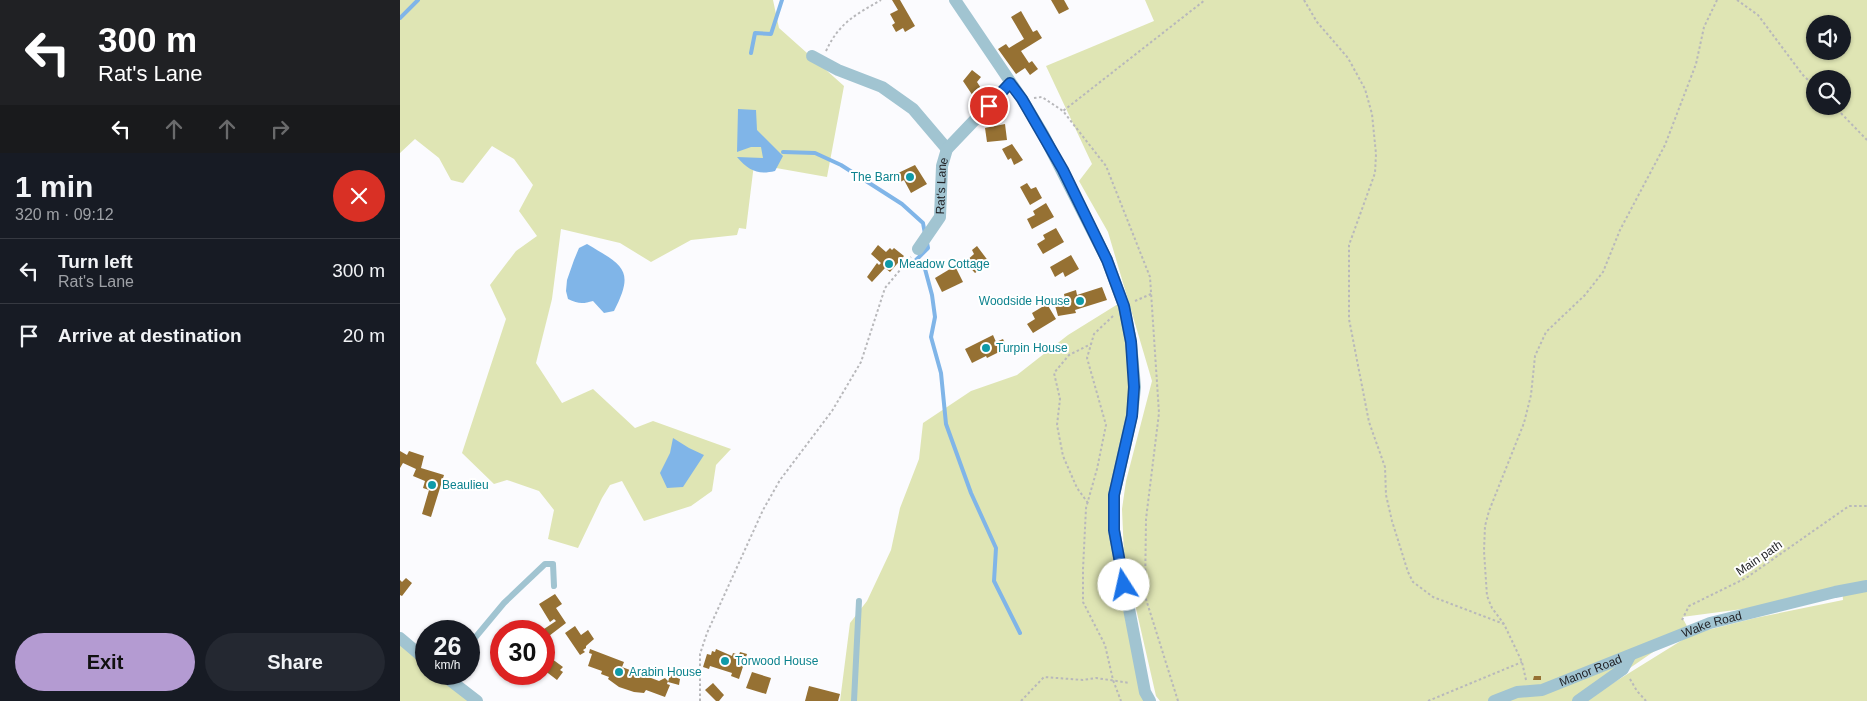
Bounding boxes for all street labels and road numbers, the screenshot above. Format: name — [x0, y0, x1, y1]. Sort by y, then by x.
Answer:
street label: Rat's Lane — [933, 155, 951, 215]
street label: Main path — [1733, 537, 1785, 579]
street label: Wake Road — [1680, 608, 1743, 641]
street label: Manor Road — [1557, 652, 1624, 689]

